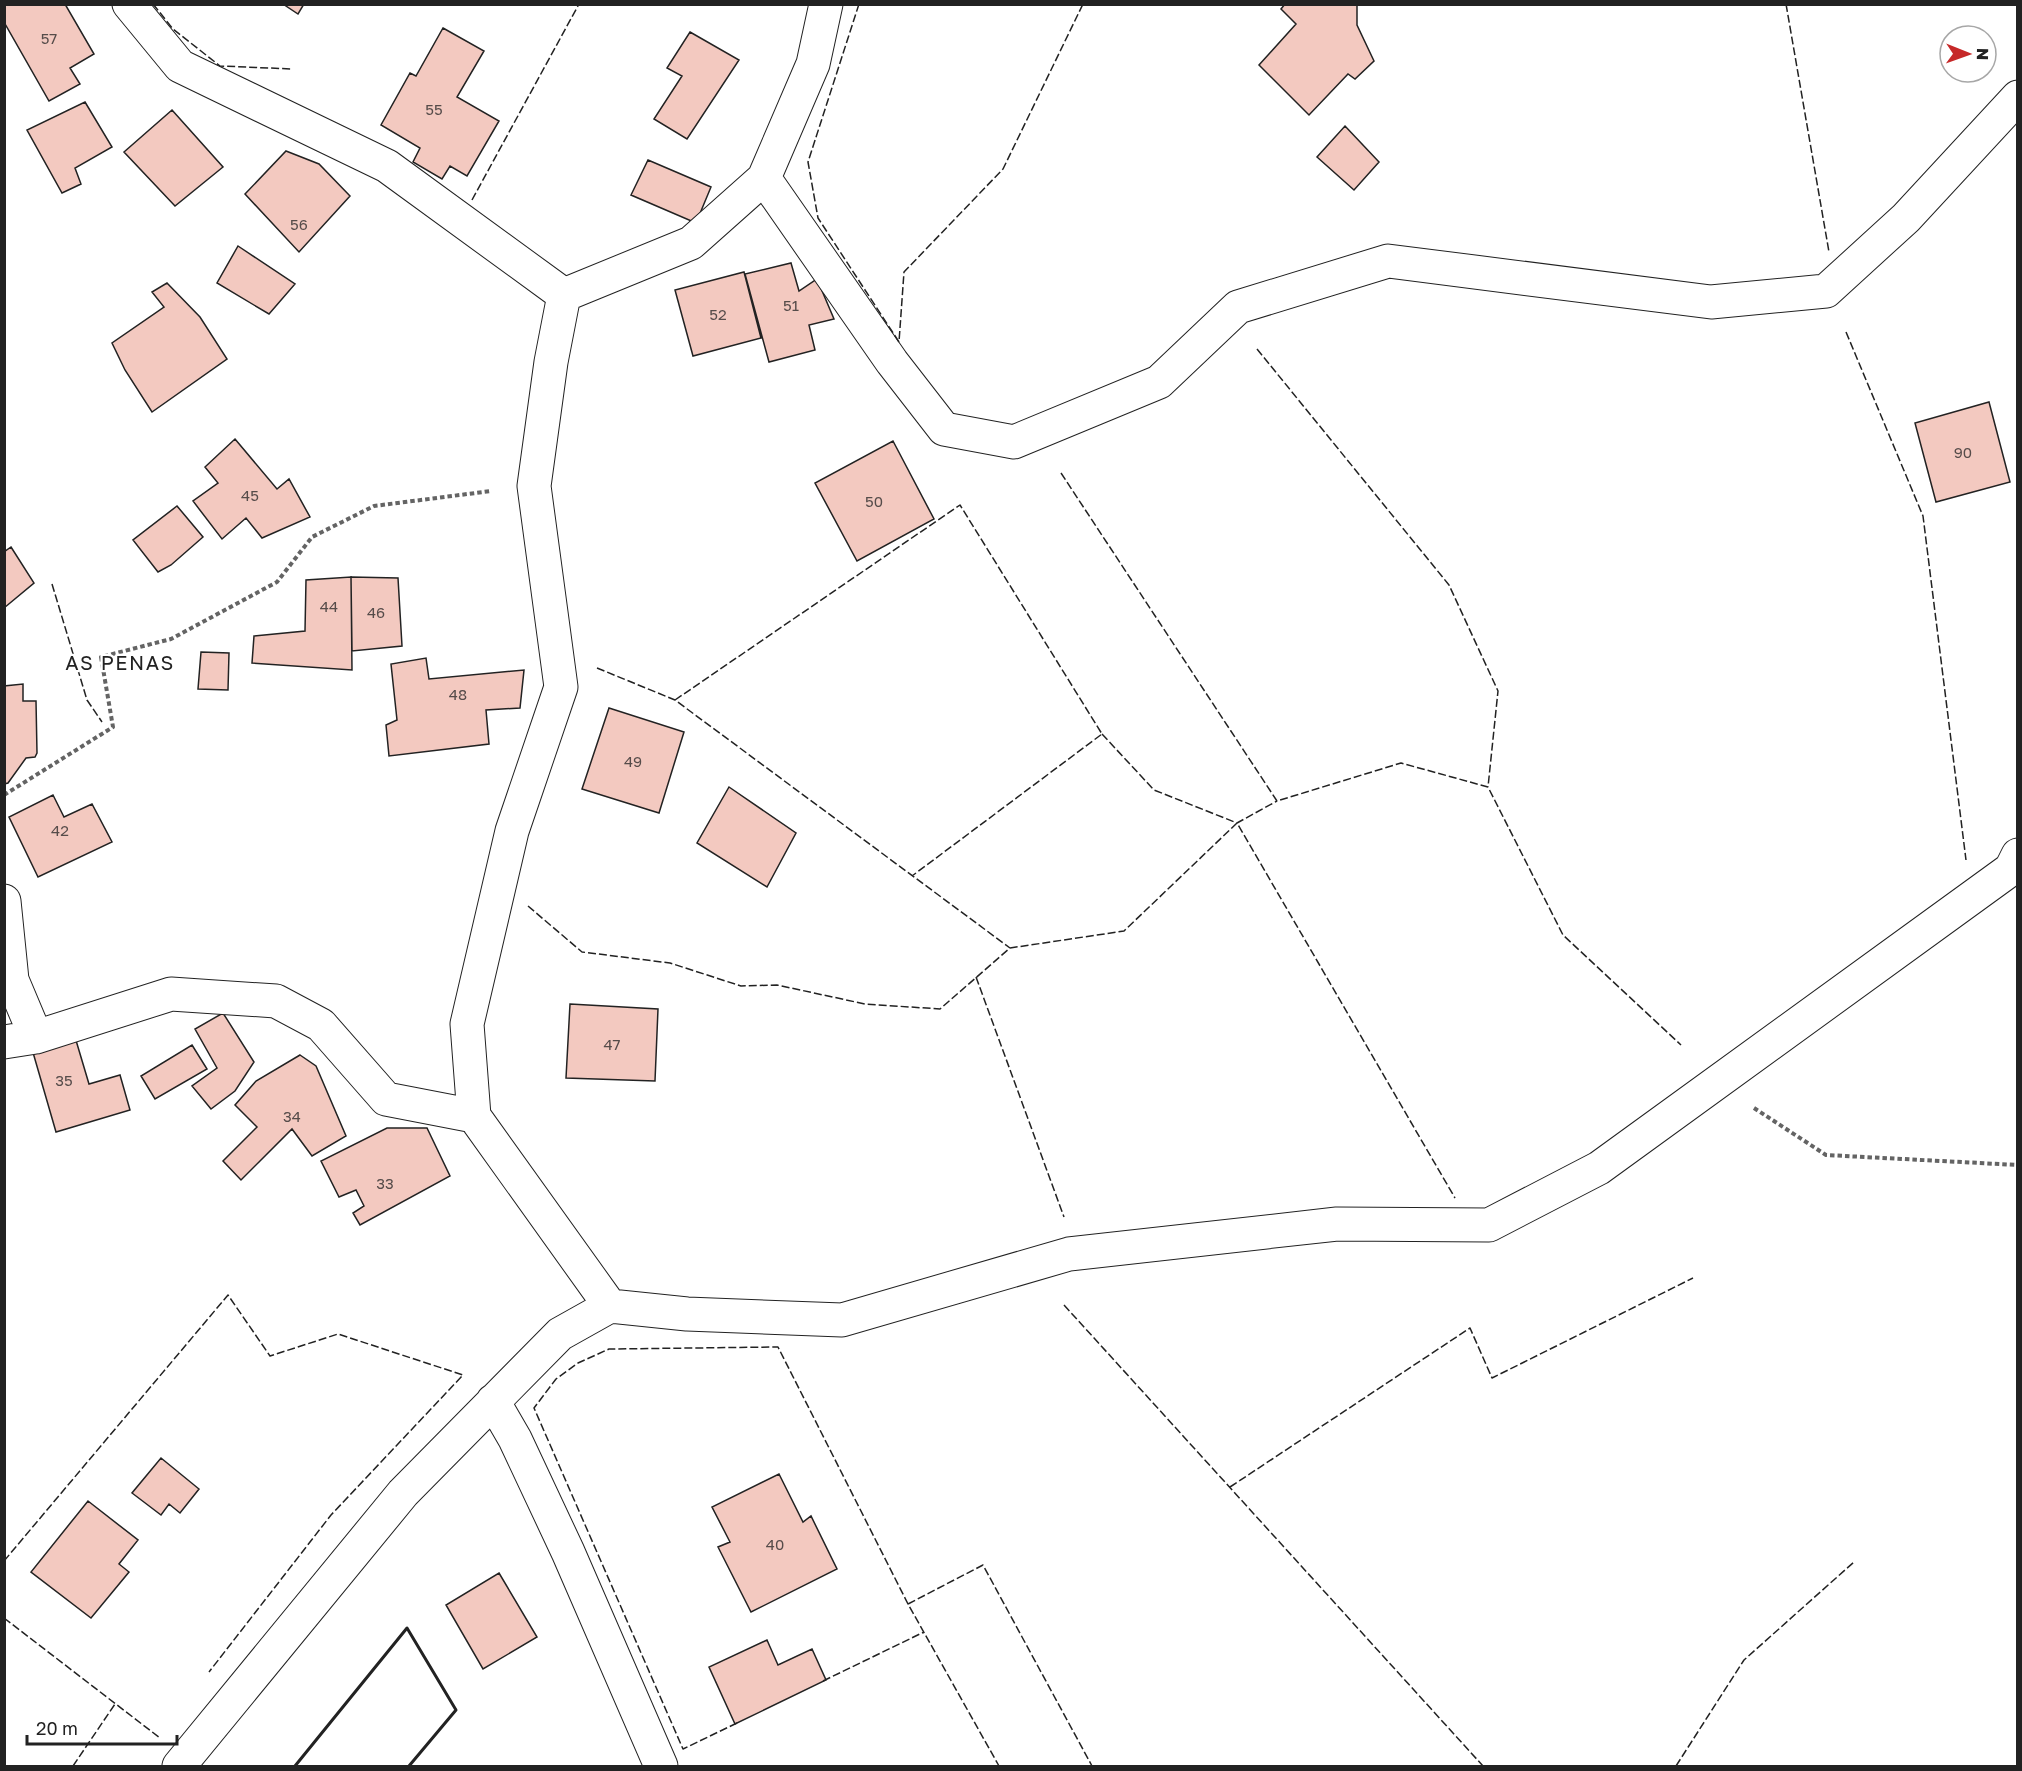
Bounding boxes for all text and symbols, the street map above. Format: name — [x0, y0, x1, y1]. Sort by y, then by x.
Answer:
north arrow — [1938, 24, 1998, 84]
house number: 57 — [41, 29, 57, 47]
text: N — [1973, 48, 1993, 61]
house number: 55 — [425, 100, 443, 118]
house number: 56 — [290, 215, 308, 233]
house number: 51 — [783, 296, 799, 314]
house number: 52 — [709, 305, 727, 323]
house number: 90 — [1954, 443, 1972, 461]
house number: 45 — [241, 486, 259, 504]
house number: 50 — [865, 492, 883, 510]
house number: 44 — [320, 597, 338, 615]
house number: 46 — [367, 603, 385, 621]
district label: AS PENAS — [65, 650, 175, 674]
house number: 48 — [449, 685, 467, 703]
house number: 49 — [624, 752, 642, 770]
house number: 42 — [51, 821, 69, 839]
house number: 47 — [603, 1035, 621, 1053]
house number: 35 — [55, 1071, 73, 1089]
house number: 34 — [283, 1107, 301, 1125]
house number: 33 — [376, 1174, 394, 1192]
house number: 40 — [766, 1535, 784, 1553]
scale bar — [27, 1708, 177, 1746]
text: 20 m — [36, 1717, 78, 1739]

